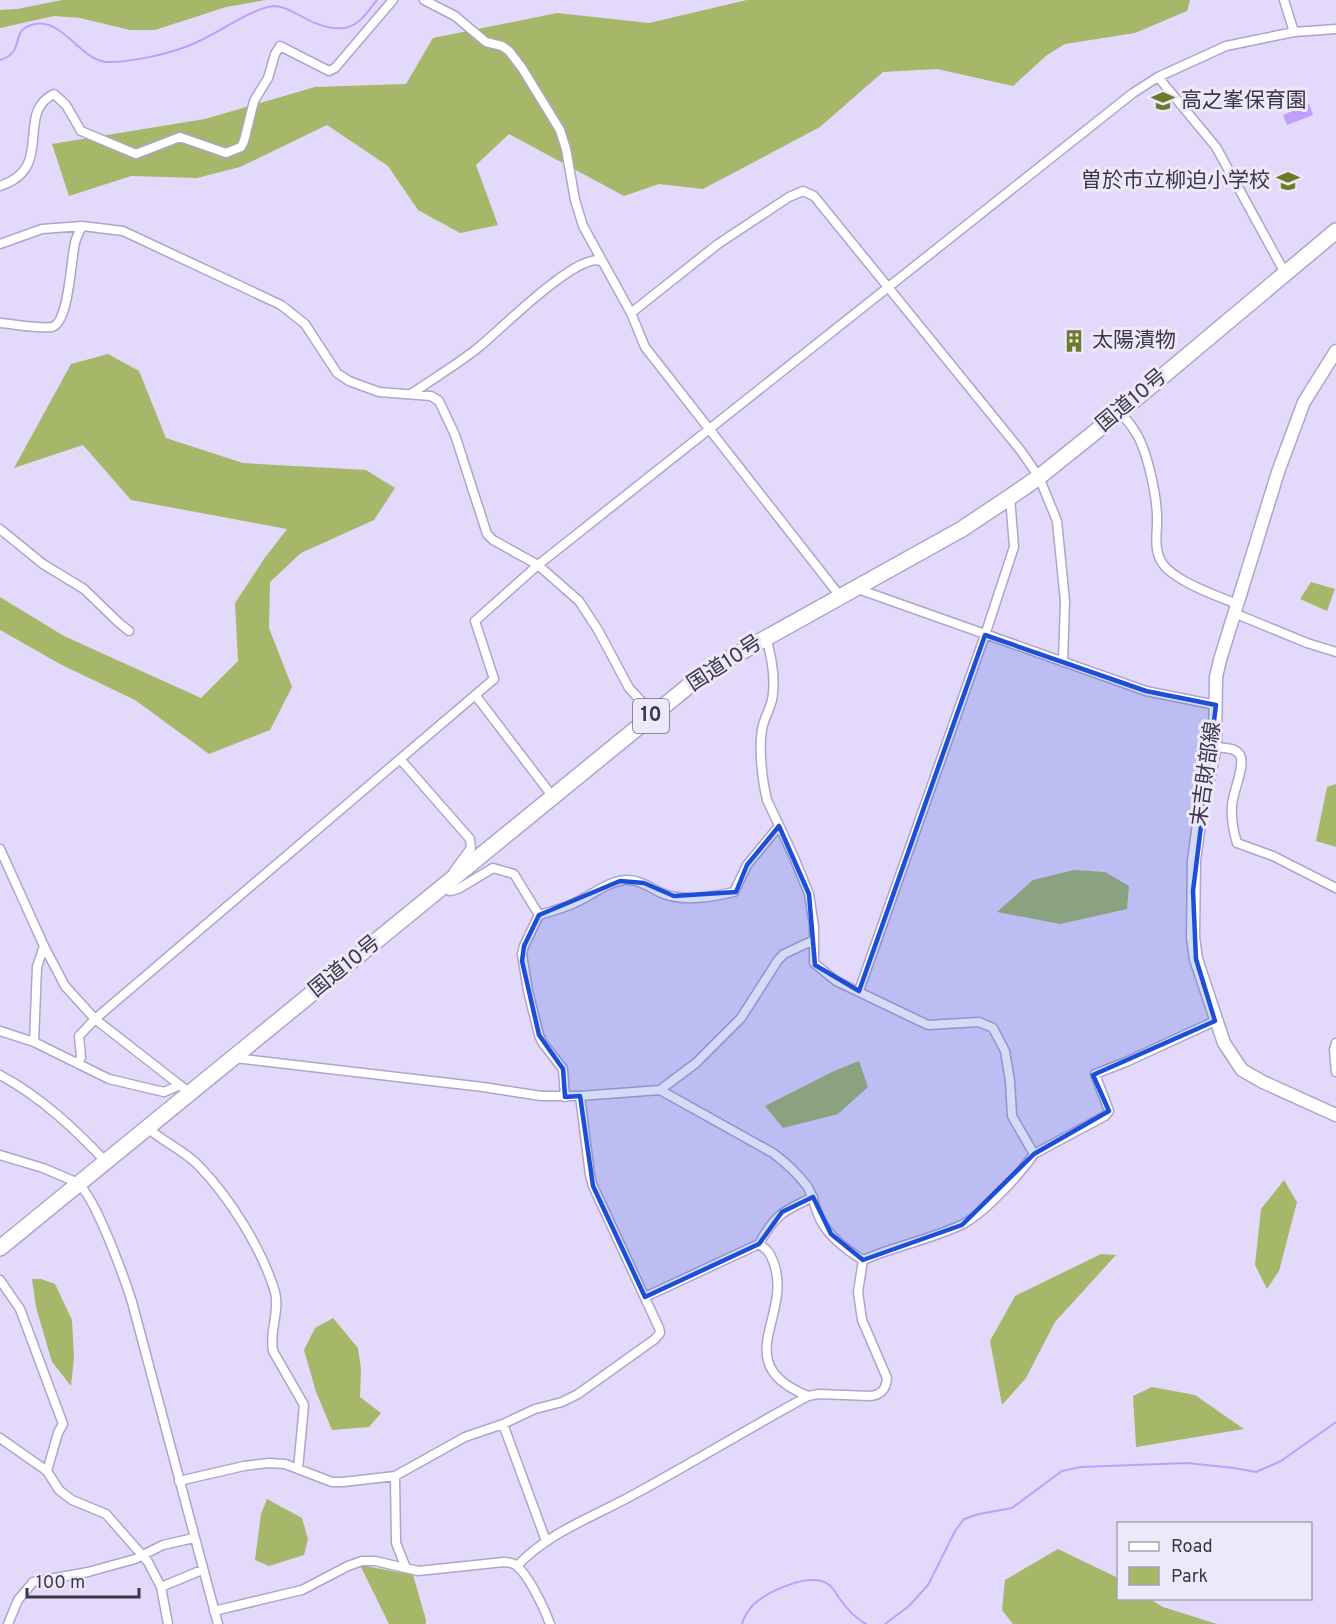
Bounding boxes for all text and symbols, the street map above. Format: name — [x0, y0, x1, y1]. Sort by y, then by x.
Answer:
school or university icon: 高之峯保育園 — [1150, 88, 1176, 114]
place label: 高之峯保育園 — [1181, 88, 1307, 115]
place label: 曽於市立柳迫小学校 — [1081, 168, 1270, 195]
school or university icon: 曽於市立柳迫小学校 — [1275, 168, 1301, 194]
building icon: 太陽漬物 — [1061, 328, 1087, 354]
place label: 太陽漬物 — [1092, 328, 1176, 355]
street label: 国道10号 — [1091, 364, 1173, 438]
street label: 国道10号 — [682, 630, 768, 698]
road number: 10 — [633, 699, 669, 733]
street label: 末吉財部線 — [1186, 720, 1228, 828]
street label: 国道10号 — [304, 930, 386, 1004]
legend — [1117, 1522, 1312, 1600]
text: Road — [1171, 1536, 1213, 1559]
scale bar — [27, 1561, 140, 1599]
text: Park — [1171, 1566, 1208, 1589]
text: 100 m — [36, 1572, 85, 1595]

